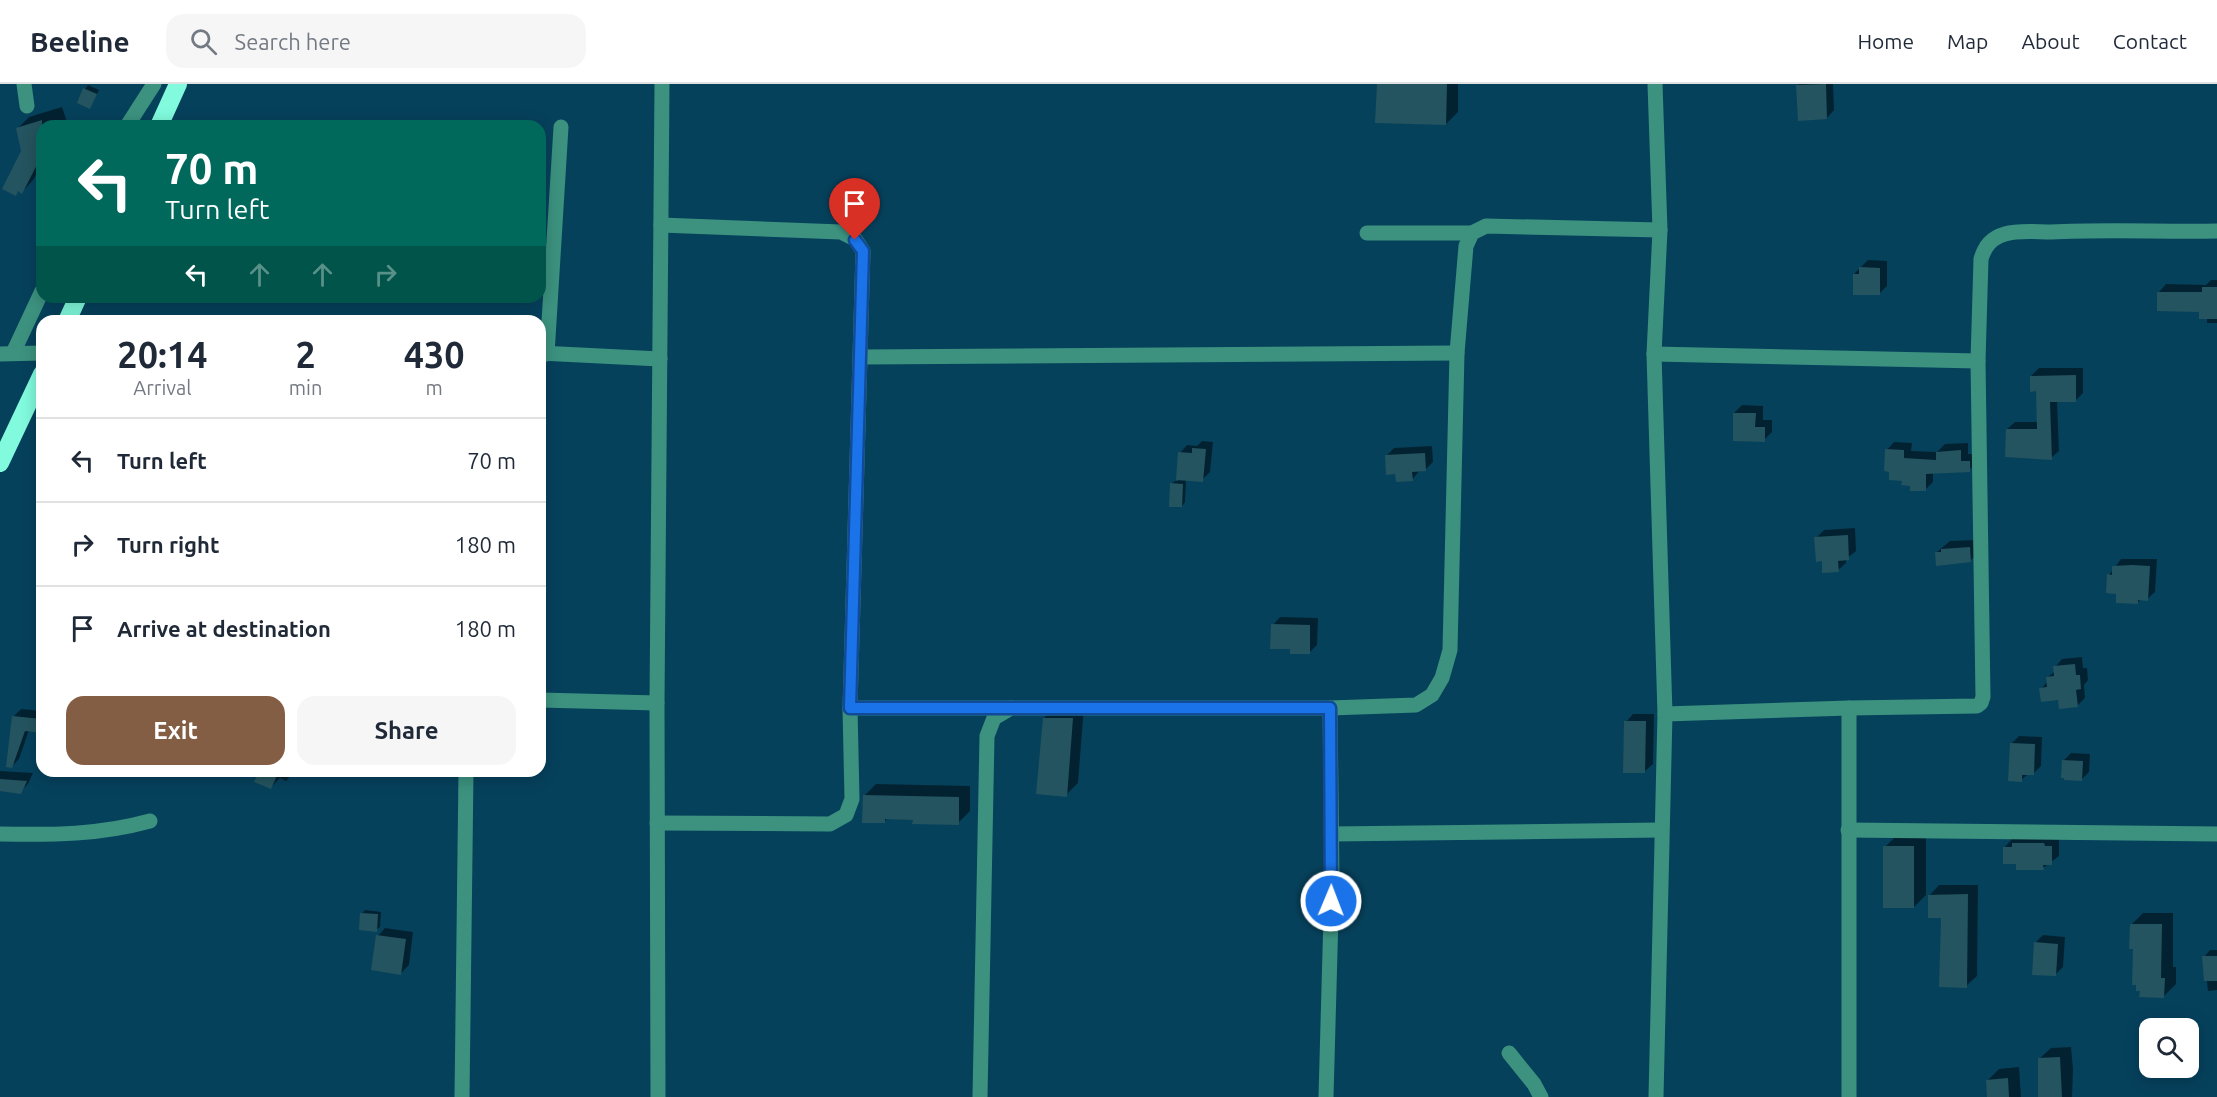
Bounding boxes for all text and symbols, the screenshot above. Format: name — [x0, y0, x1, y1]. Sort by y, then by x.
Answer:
search box — [166, 14, 586, 68]
icon: search — [187, 25, 220, 58]
text: Beeline — [30, 26, 130, 57]
text: Search here — [235, 29, 351, 54]
text: Home — [1857, 29, 1914, 53]
text: Map — [1947, 29, 1988, 53]
text: About — [2021, 29, 2080, 53]
text: Contact — [2113, 29, 2187, 53]
icon: left — [66, 144, 144, 222]
text: 70 m — [165, 145, 259, 192]
pin — [829, 178, 880, 240]
icon: arrive — [838, 187, 871, 220]
text: Turn left — [165, 194, 269, 224]
icon: left — [180, 258, 213, 291]
icon: ahead — [243, 258, 276, 291]
icon: ahead — [306, 258, 339, 291]
icon: right — [369, 258, 402, 291]
text: 20:14 — [117, 334, 207, 375]
text: 2 — [295, 334, 316, 375]
text: 430 — [404, 334, 465, 375]
text: Arrival — [133, 376, 192, 399]
text: min — [289, 376, 322, 399]
text: m — [426, 376, 443, 399]
icon: left — [66, 444, 99, 477]
text: Turn left — [117, 448, 207, 473]
text: 70 m — [467, 448, 516, 473]
icon: right — [66, 528, 99, 561]
text: Turn right — [117, 532, 219, 557]
text: 180 m — [455, 532, 516, 557]
icon: arrive — [66, 612, 99, 645]
text: Arrive at destination — [117, 616, 331, 641]
text: 180 m — [455, 616, 516, 641]
button: Exit — [66, 696, 285, 765]
button: Share — [297, 696, 516, 765]
position arrow — [1299, 869, 1363, 933]
map controls — [2139, 1018, 2199, 1078]
button: search — [2139, 1018, 2199, 1078]

